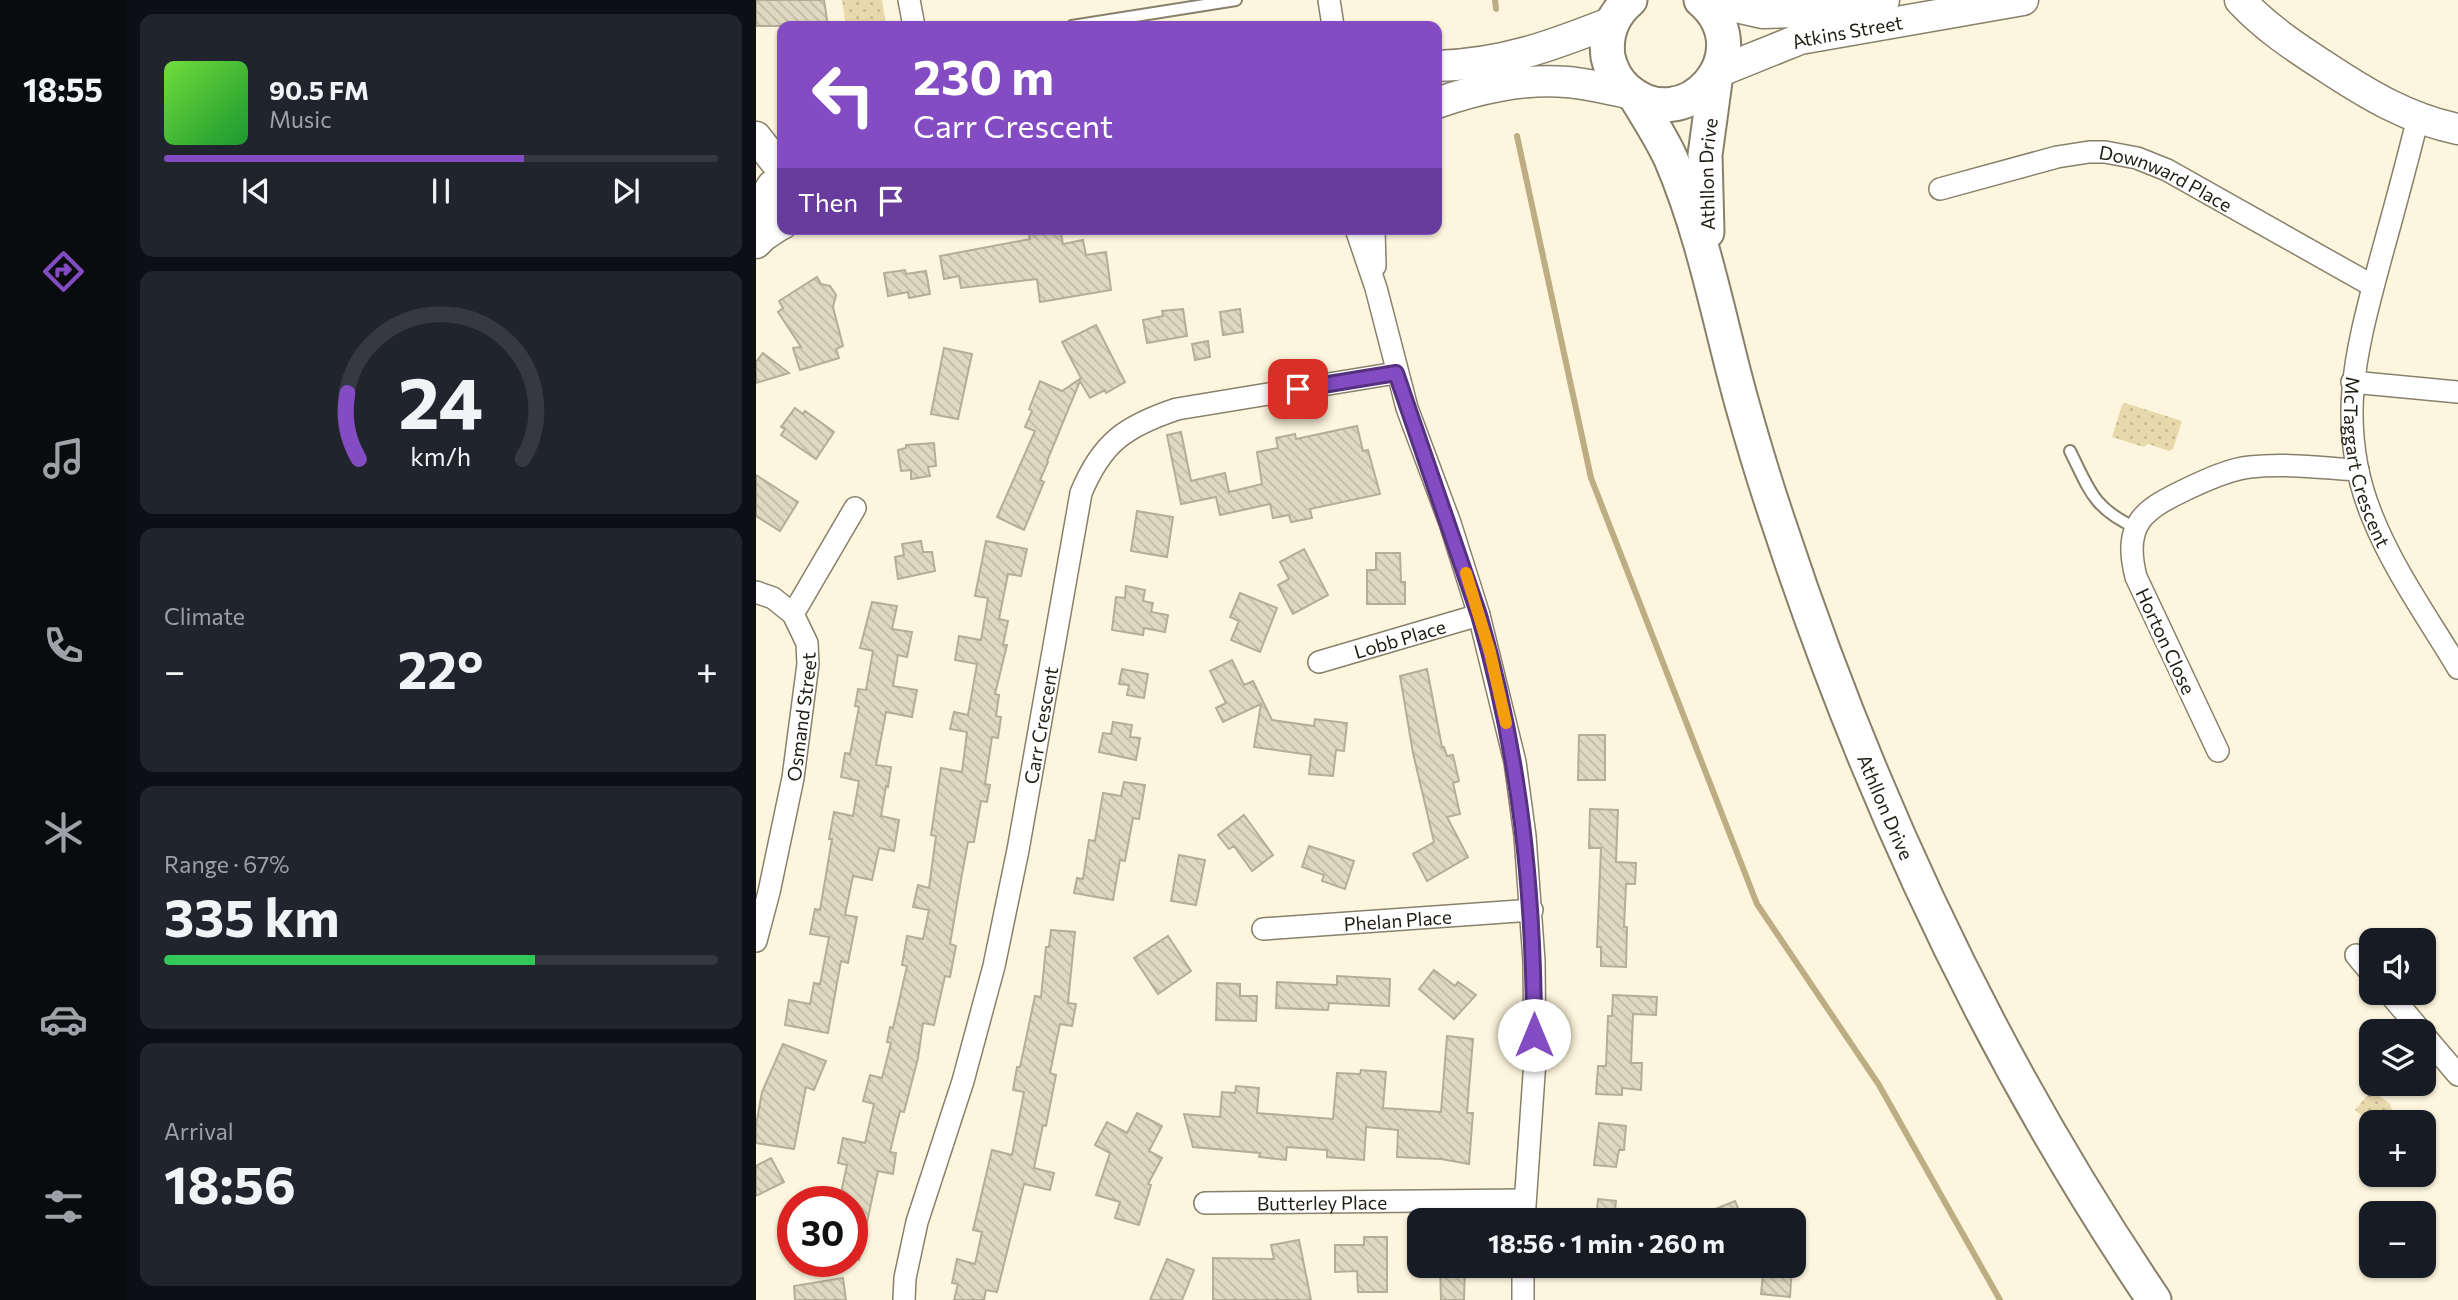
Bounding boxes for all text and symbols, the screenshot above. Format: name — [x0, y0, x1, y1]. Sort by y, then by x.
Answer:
street label: Atkins Street — [1788, 10, 1904, 53]
text: 230 m — [913, 45, 1054, 105]
icon: left — [798, 49, 889, 140]
text: 18:55 — [23, 69, 103, 109]
text: 90.5 FM — [269, 74, 369, 105]
text: Music — [269, 105, 332, 133]
text: Carr Crescent — [913, 105, 1113, 145]
street label: Athllon Drive — [1693, 117, 1721, 231]
street label: Downward Place — [2097, 140, 2237, 216]
icon: previous — [237, 172, 275, 210]
icon: pause — [422, 172, 460, 210]
icon: next — [607, 172, 645, 210]
icon: arrive — [872, 182, 910, 220]
text: Then — [798, 186, 858, 217]
icon: directions — [39, 247, 88, 296]
text: 24 — [398, 355, 484, 444]
pin — [1268, 359, 1328, 419]
icon: arrive — [1279, 370, 1317, 408]
street label: McTaggart Crescent — [2340, 376, 2396, 551]
icon: music — [39, 434, 88, 483]
text: km/h — [411, 441, 471, 471]
street label: Horton Close — [2131, 584, 2201, 698]
text: Climate — [164, 602, 245, 630]
street label: Lobb Place — [1351, 614, 1448, 663]
icon: phone — [39, 621, 88, 670]
text: 22° — [398, 636, 483, 700]
text: − — [164, 646, 186, 693]
text: + — [696, 646, 718, 693]
street label: Osmand Street — [781, 651, 820, 783]
street label: Carr Crescent — [1018, 664, 1062, 786]
street label: Athllon Drive — [1853, 751, 1919, 863]
icon: climate — [39, 808, 88, 857]
text: Range · 67% — [164, 850, 289, 878]
text: 335 km — [164, 884, 340, 948]
street label: Phelan Place — [1343, 904, 1452, 935]
map controls — [2359, 928, 2436, 1278]
button: sound — [2359, 928, 2436, 1005]
icon: car — [39, 995, 88, 1044]
position arrow — [1497, 998, 1571, 1072]
button: layers — [2359, 1019, 2436, 1096]
button: + — [2359, 1110, 2436, 1187]
text: Arrival — [164, 1117, 234, 1145]
text: 18:56 — [164, 1151, 296, 1215]
icon: filters — [39, 1182, 88, 1231]
speed limit sign: 30 — [777, 1186, 868, 1277]
street label: Butterley Place — [1257, 1190, 1387, 1214]
button: − — [2359, 1201, 2436, 1278]
text: 18:56 · 1 min · 260 m — [1488, 1227, 1725, 1258]

